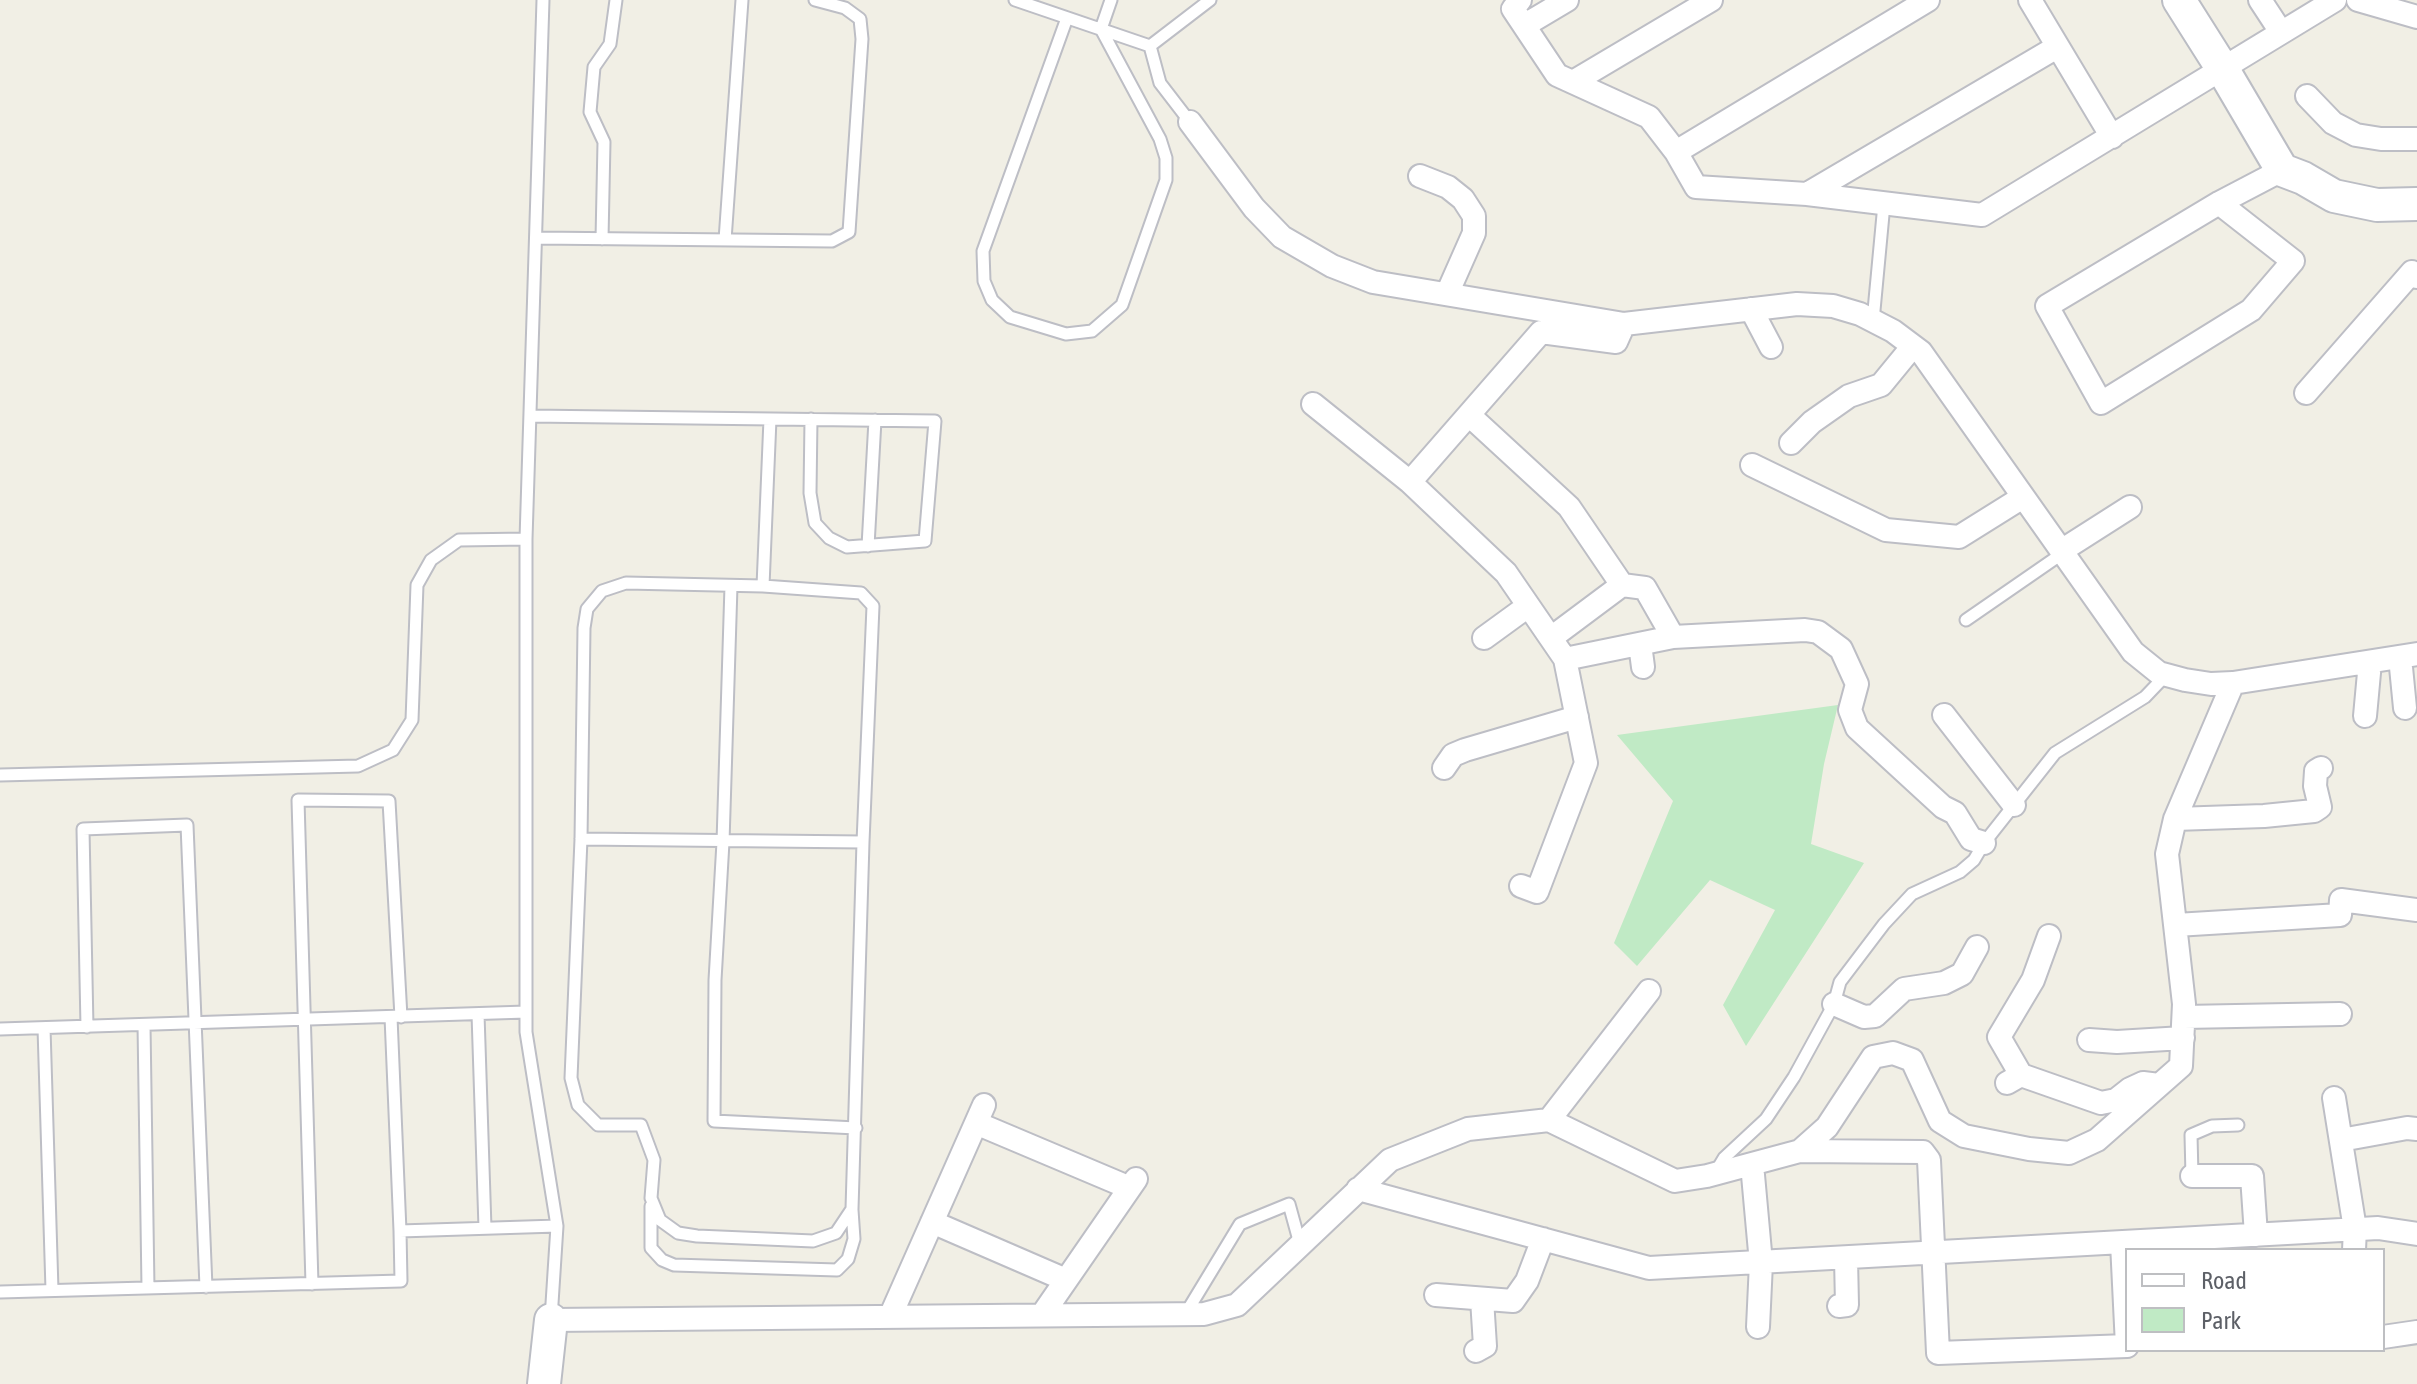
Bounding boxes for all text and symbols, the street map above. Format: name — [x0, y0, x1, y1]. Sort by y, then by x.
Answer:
legend — [2125, 1248, 2385, 1352]
text: Road — [2201, 1267, 2247, 1294]
text: Park — [2201, 1307, 2241, 1334]

